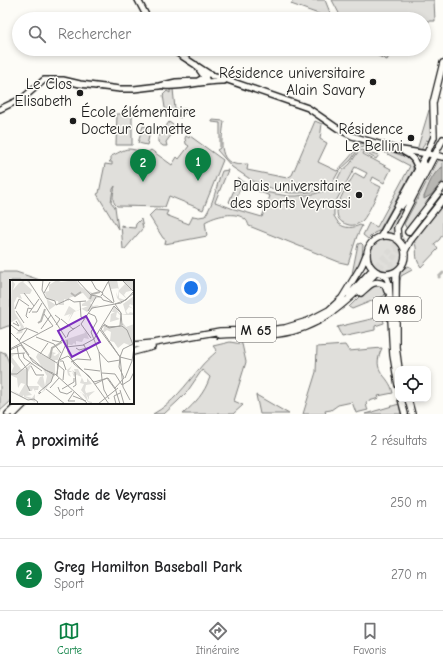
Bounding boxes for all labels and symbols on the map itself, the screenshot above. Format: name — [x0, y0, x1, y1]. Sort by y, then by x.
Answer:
place label: Résidence universitaire Alain Savary — [219, 64, 365, 99]
place label: Le Clos Elisabeth — [14, 75, 72, 110]
marker: Résidence universitaire Alain Savary — [368, 77, 378, 87]
marker: Le Clos Elisabeth — [75, 88, 85, 98]
place label: École élémentaire Docteur Calmette — [81, 102, 196, 138]
marker: École élémentaire Docteur Calmette — [68, 116, 78, 126]
place label: Résidence Le Bellini — [339, 120, 403, 155]
marker: Résidence Le Bellini — [406, 133, 416, 143]
pin: 1 — [185, 148, 211, 181]
pin: 2 — [130, 149, 156, 182]
place label: Palais universitaire des sports Veyrassi — [230, 177, 351, 212]
marker: Palais universitaire des sports Veyrassi — [354, 190, 364, 200]
your location — [181, 278, 201, 298]
inset map — [10, 280, 134, 404]
road number: M 986 — [373, 297, 421, 321]
road number: M 65 — [236, 318, 276, 342]

